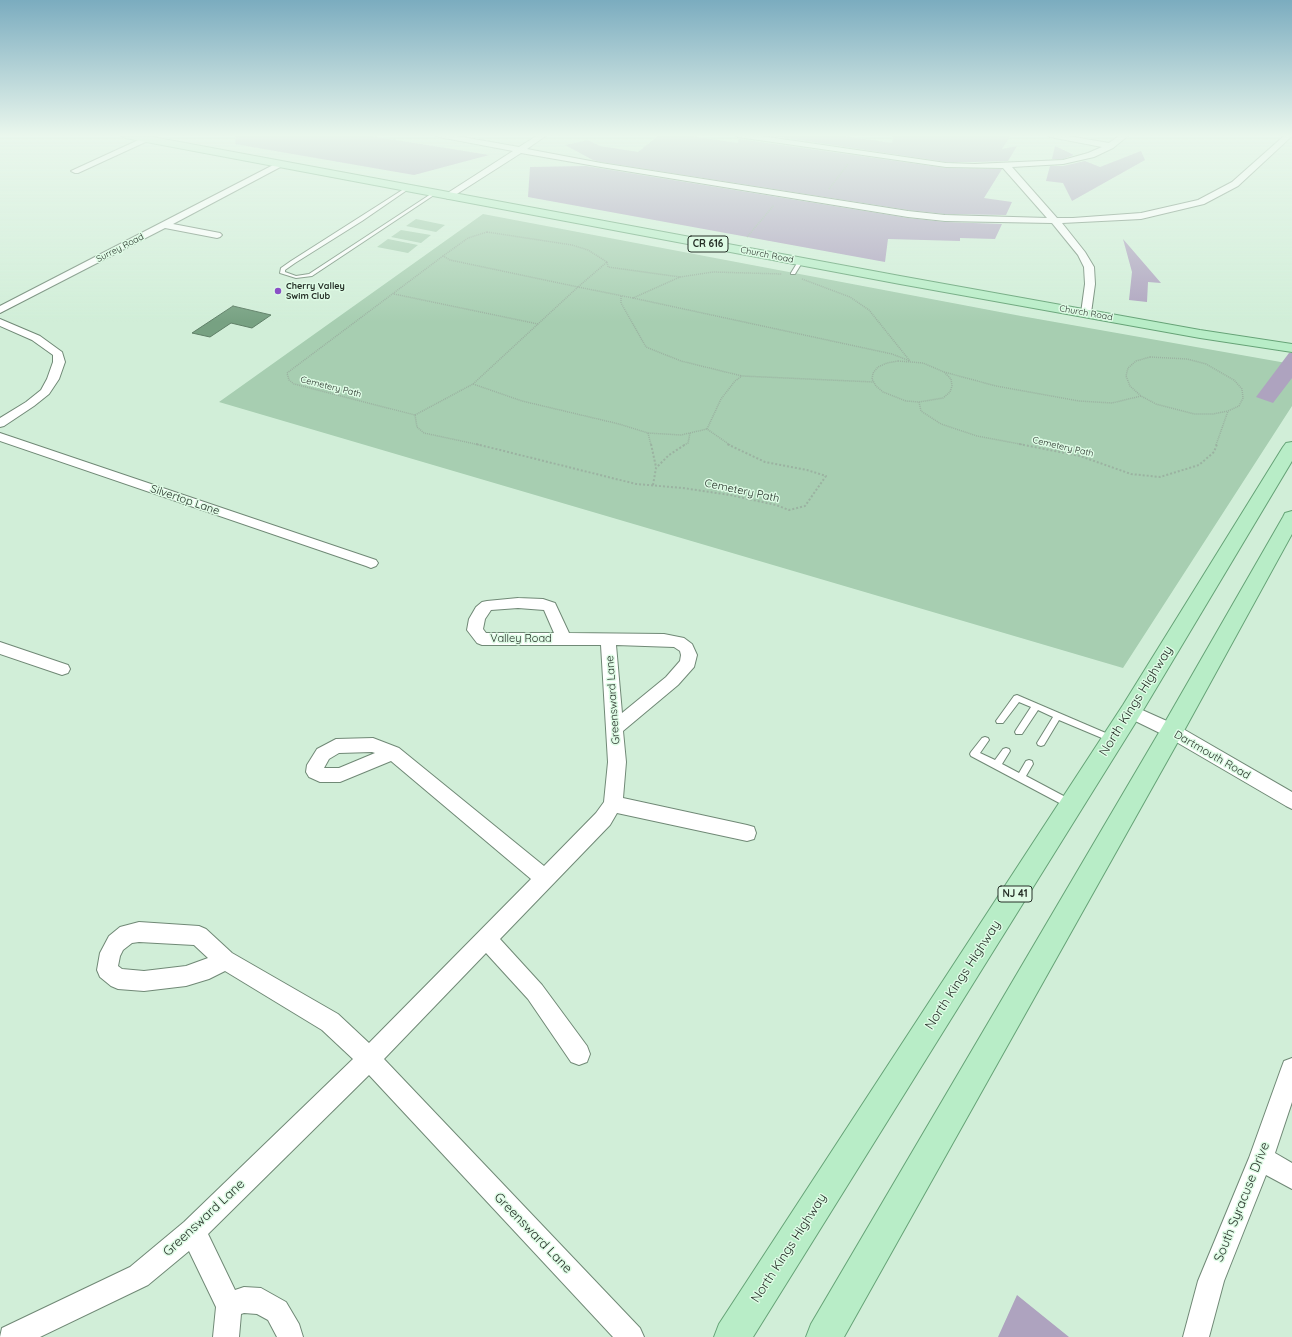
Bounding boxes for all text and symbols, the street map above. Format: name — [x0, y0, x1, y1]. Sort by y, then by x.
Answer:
street label: Surrey Road — [94, 231, 146, 265]
road number: CR 616 — [688, 236, 728, 252]
street label: Church Road — [739, 245, 795, 265]
place label: Cherry Valley Swim Club — [286, 281, 345, 302]
marker: Cherry Valley Swim Club — [273, 286, 283, 296]
street label: Church Road — [1059, 303, 1113, 323]
street label: Cemetery Path — [299, 374, 363, 400]
street label: Cemetery Path — [1031, 435, 1095, 459]
street label: Cemetery Path — [703, 477, 781, 505]
street label: Silvertop Lane — [149, 482, 221, 518]
street label: Valley Road — [490, 632, 552, 646]
street label: North Kings Highway — [1096, 643, 1176, 759]
street label: Greensward Lane — [603, 655, 623, 745]
street label: Dartmouth Road — [1172, 728, 1252, 782]
road number: NJ 41 — [998, 886, 1032, 902]
street label: North Kings Highway — [922, 917, 1004, 1033]
street label: South Syracuse Drive — [1211, 1140, 1273, 1264]
street label: Greensward Lane — [160, 1176, 248, 1260]
street label: Greensward Lane — [491, 1190, 575, 1276]
street label: North Kings Highway — [748, 1190, 830, 1306]

